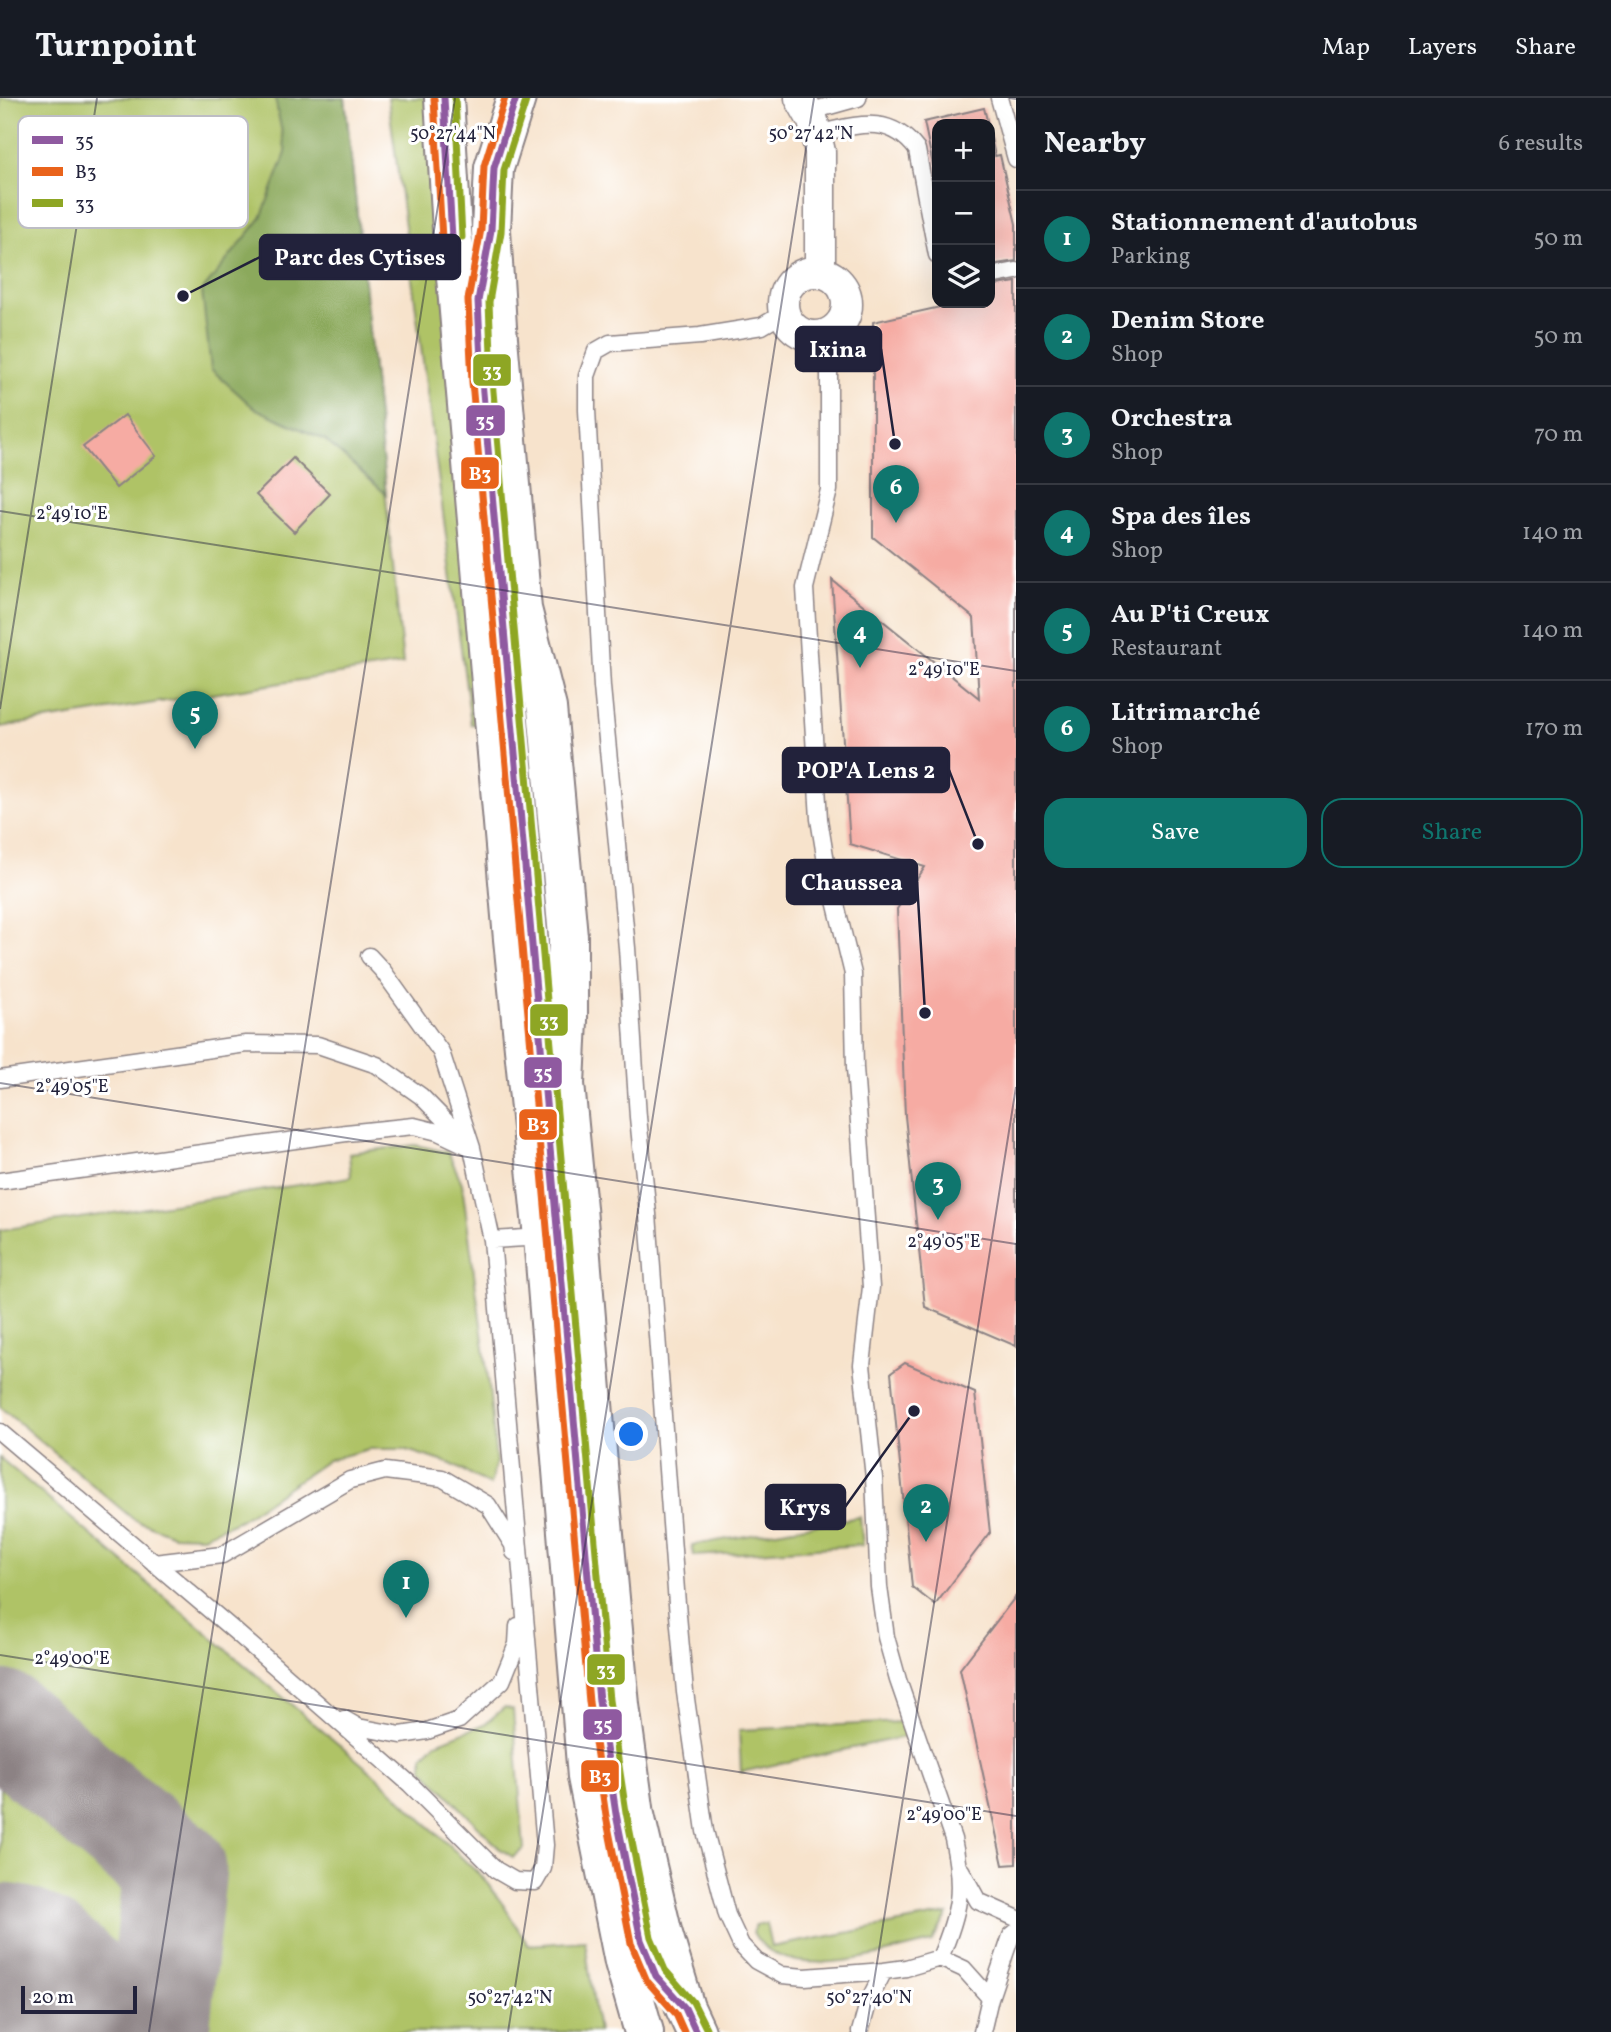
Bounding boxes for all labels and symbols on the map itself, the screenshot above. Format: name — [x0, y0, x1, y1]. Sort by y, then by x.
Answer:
legend — [18, 116, 248, 228]
text: 50°27'44"N — [410, 122, 496, 147]
text: 50°27'42"N — [769, 122, 853, 147]
text: 35 — [75, 129, 94, 155]
text: B3 — [75, 160, 97, 186]
text: 33 — [75, 192, 94, 218]
callout: Parc des Cytises — [260, 235, 460, 279]
text: Parc des Cytises — [274, 243, 446, 275]
callout: Ixina — [796, 327, 881, 371]
text: Ixina — [809, 335, 867, 367]
line badge: 33 — [472, 353, 512, 387]
text: 33 — [482, 359, 502, 385]
line badge: 35 — [465, 404, 506, 437]
text: 35 — [476, 409, 494, 435]
line badge: B3 — [460, 456, 500, 490]
text: B3 — [469, 462, 491, 488]
pin: 6 — [873, 465, 919, 523]
text: 2°49'10"E — [36, 502, 108, 527]
pin: 4 — [837, 610, 883, 668]
text: 2°49'10"E — [908, 658, 980, 683]
pin: 5 — [172, 691, 218, 749]
callout: POP'A Lens 2 — [783, 748, 949, 792]
text: POP'A Lens 2 — [797, 756, 935, 788]
callout: Chaussea — [787, 860, 917, 904]
text: Chaussea — [801, 868, 903, 900]
line badge: 33 — [529, 1003, 569, 1037]
text: 33 — [539, 1009, 559, 1035]
line badge: 35 — [523, 1056, 563, 1089]
text: 35 — [534, 1061, 552, 1087]
text: 2°49'05"E — [35, 1075, 109, 1100]
line badge: B3 — [518, 1108, 558, 1141]
text: B3 — [527, 1113, 549, 1139]
pin: 3 — [915, 1162, 961, 1220]
text: 2°49'05"E — [907, 1230, 981, 1255]
your location — [614, 1417, 648, 1451]
pin: 2 — [903, 1484, 949, 1542]
callout: Krys — [766, 1485, 845, 1529]
text: Krys — [779, 1493, 831, 1525]
pin: 1 — [383, 1560, 429, 1618]
text: 2°49'00"E — [34, 1647, 110, 1672]
line badge: 33 — [586, 1653, 626, 1686]
text: 33 — [596, 1658, 616, 1684]
line badge: 35 — [582, 1708, 623, 1741]
text: 35 — [594, 1713, 612, 1739]
line badge: B3 — [580, 1759, 620, 1793]
text: B3 — [589, 1765, 611, 1791]
text: 2°49'00"E — [906, 1803, 982, 1828]
scale bar — [21, 1983, 136, 2015]
text: 50°27'42"N — [468, 1986, 552, 2011]
text: 50°27'40"N — [826, 1986, 912, 2011]

